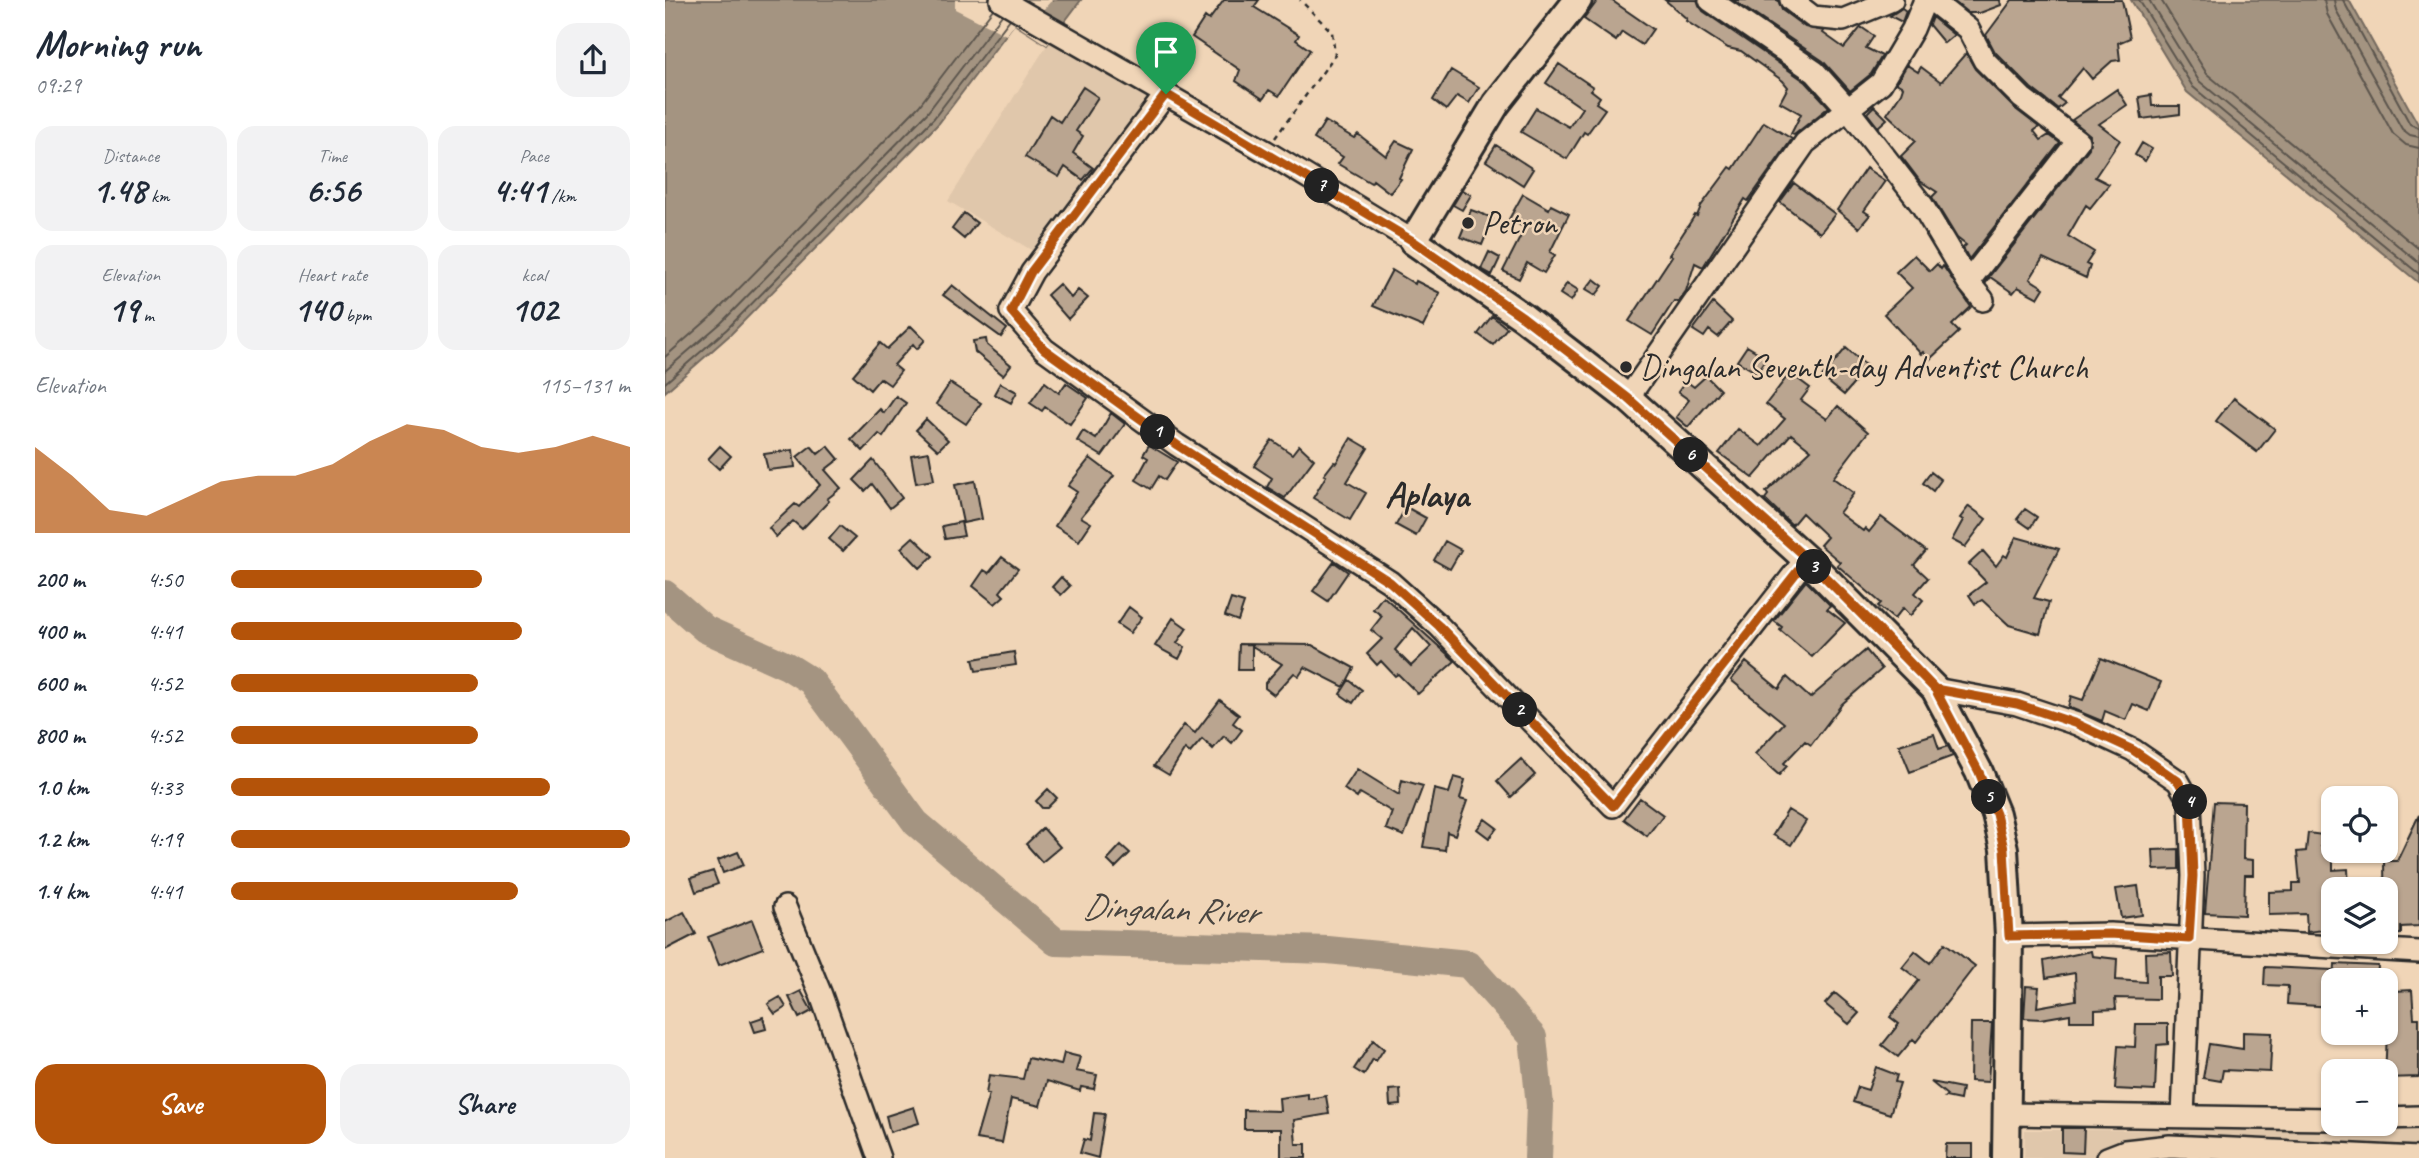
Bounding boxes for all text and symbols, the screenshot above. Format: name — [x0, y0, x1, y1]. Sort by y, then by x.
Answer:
text: Morning run — [35, 21, 201, 68]
pin — [1136, 22, 1196, 94]
button: share — [556, 23, 630, 97]
icon: arrive — [1147, 33, 1185, 71]
text: 09:29 — [35, 71, 81, 100]
text: Distance — [102, 144, 159, 168]
text: Time — [318, 144, 347, 168]
text: Pace — [520, 144, 549, 168]
text: 1.48 — [92, 168, 146, 213]
text: 6:56 — [305, 168, 360, 213]
text: 4:41 — [492, 168, 547, 213]
pin: 7 — [1305, 168, 1339, 204]
text: 7 — [1317, 173, 1326, 197]
text: km — [146, 184, 170, 208]
text: /km — [547, 184, 576, 208]
place label: Petron — [1482, 202, 1559, 244]
marker: Petron — [1460, 215, 1476, 231]
text: Elevation — [102, 263, 160, 287]
text: Heart rate — [298, 263, 367, 287]
text: kcal — [522, 263, 547, 287]
text: 19 — [108, 287, 139, 332]
text: 140 — [294, 287, 341, 332]
text: 102 — [511, 287, 558, 332]
text: m — [139, 303, 154, 327]
text: bpm — [341, 303, 371, 327]
place label: Dingalan Seventh-day Adventist Church — [1640, 346, 2089, 388]
marker: Dingalan Seventh-day Adventist Church — [1618, 359, 1634, 375]
text: Elevation — [35, 371, 106, 400]
text: 115–131 m — [539, 371, 630, 400]
pin: 1 — [1141, 414, 1175, 450]
text: 1 — [1153, 419, 1162, 443]
pin: 6 — [1674, 438, 1709, 472]
text: 6 — [1686, 442, 1695, 466]
district label: Aplaya — [1385, 471, 1472, 518]
pin: 3 — [1797, 550, 1831, 584]
text: 3 — [1809, 554, 1818, 578]
text: 200 m — [35, 565, 85, 594]
text: 4:50 — [147, 565, 183, 594]
text: 400 m — [35, 617, 85, 646]
text: 4:41 — [147, 617, 183, 646]
text: 600 m — [35, 669, 85, 698]
text: 4:52 — [147, 669, 183, 698]
pin: 2 — [1503, 692, 1537, 728]
text: 2 — [1515, 697, 1524, 721]
text: 800 m — [35, 721, 85, 750]
text: 4:52 — [147, 721, 183, 750]
text: 1.0 km — [35, 773, 89, 802]
text: 4:33 — [147, 773, 183, 802]
pin: 5 — [1971, 780, 2007, 814]
text: 5 — [1984, 784, 1993, 808]
pin: 4 — [2173, 784, 2207, 820]
map controls — [2321, 786, 2398, 1136]
button: locate — [2321, 786, 2398, 863]
text: 4 — [2185, 789, 2194, 813]
text: 1.2 km — [35, 825, 89, 854]
text: 4:19 — [147, 825, 183, 854]
text: 1.4 km — [35, 877, 89, 906]
text: 4:41 — [147, 877, 183, 906]
button: layers — [2321, 877, 2398, 954]
water label: Dingalan River — [1082, 883, 1264, 935]
button: + — [2321, 968, 2398, 1045]
button: − — [2321, 1059, 2398, 1136]
button: Save — [35, 1064, 326, 1144]
button: Share — [340, 1064, 630, 1144]

